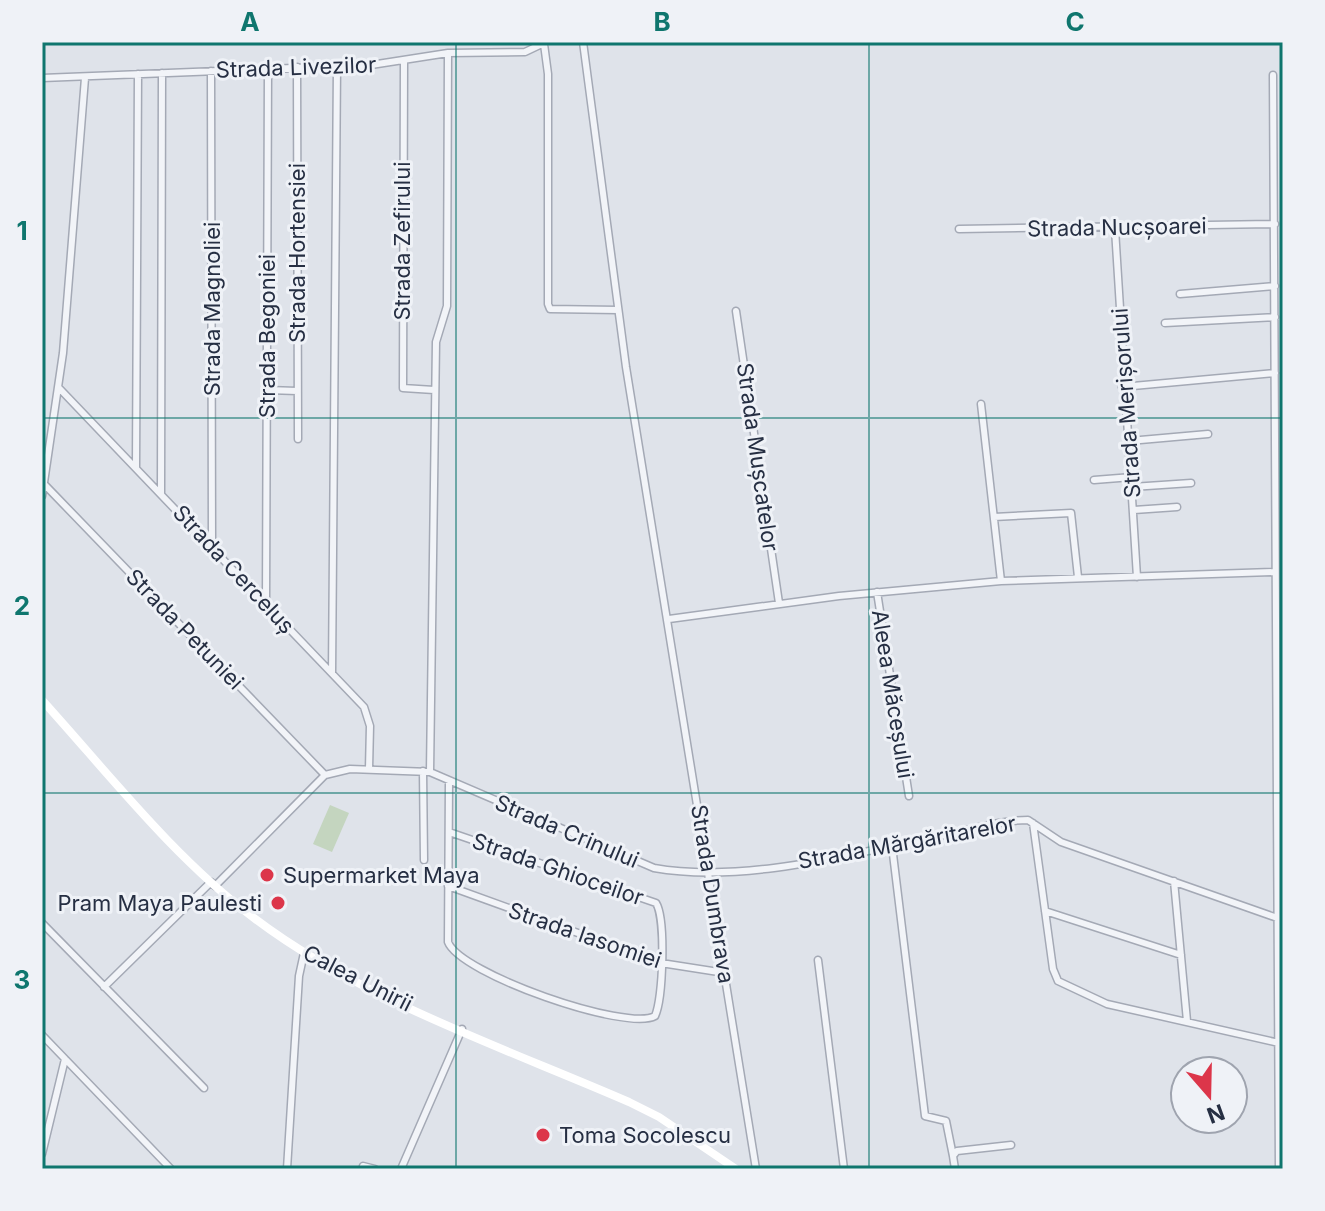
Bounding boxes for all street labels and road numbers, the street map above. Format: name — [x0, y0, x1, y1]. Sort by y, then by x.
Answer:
street label: Strada Livezilor — [215, 51, 377, 83]
street label: Strada Zefirului — [389, 161, 415, 321]
street label: Strada Hortensiei — [284, 163, 310, 343]
street label: Strada Nucșoarei — [1027, 212, 1207, 243]
street label: Strada Magnoliei — [199, 222, 225, 396]
street label: Strada Begoniei — [254, 254, 280, 418]
street label: Strada Merișorului — [1106, 307, 1147, 499]
street label: Strada Mușcatelor — [731, 361, 784, 553]
street label: Strada Cerceluș — [167, 499, 300, 639]
street label: Strada Petuniei — [121, 563, 249, 695]
street label: Aleea Măceșului — [866, 608, 919, 781]
street label: Strada Crinului — [491, 789, 643, 873]
street label: Strada Dumbrava — [686, 803, 740, 985]
street label: Strada Mărgăritarelor — [796, 810, 1018, 874]
street label: Strada Ghioceilor — [469, 827, 647, 911]
street label: Strada Iasomiei — [505, 897, 665, 973]
street label: Calea Unirii — [299, 939, 417, 1017]

